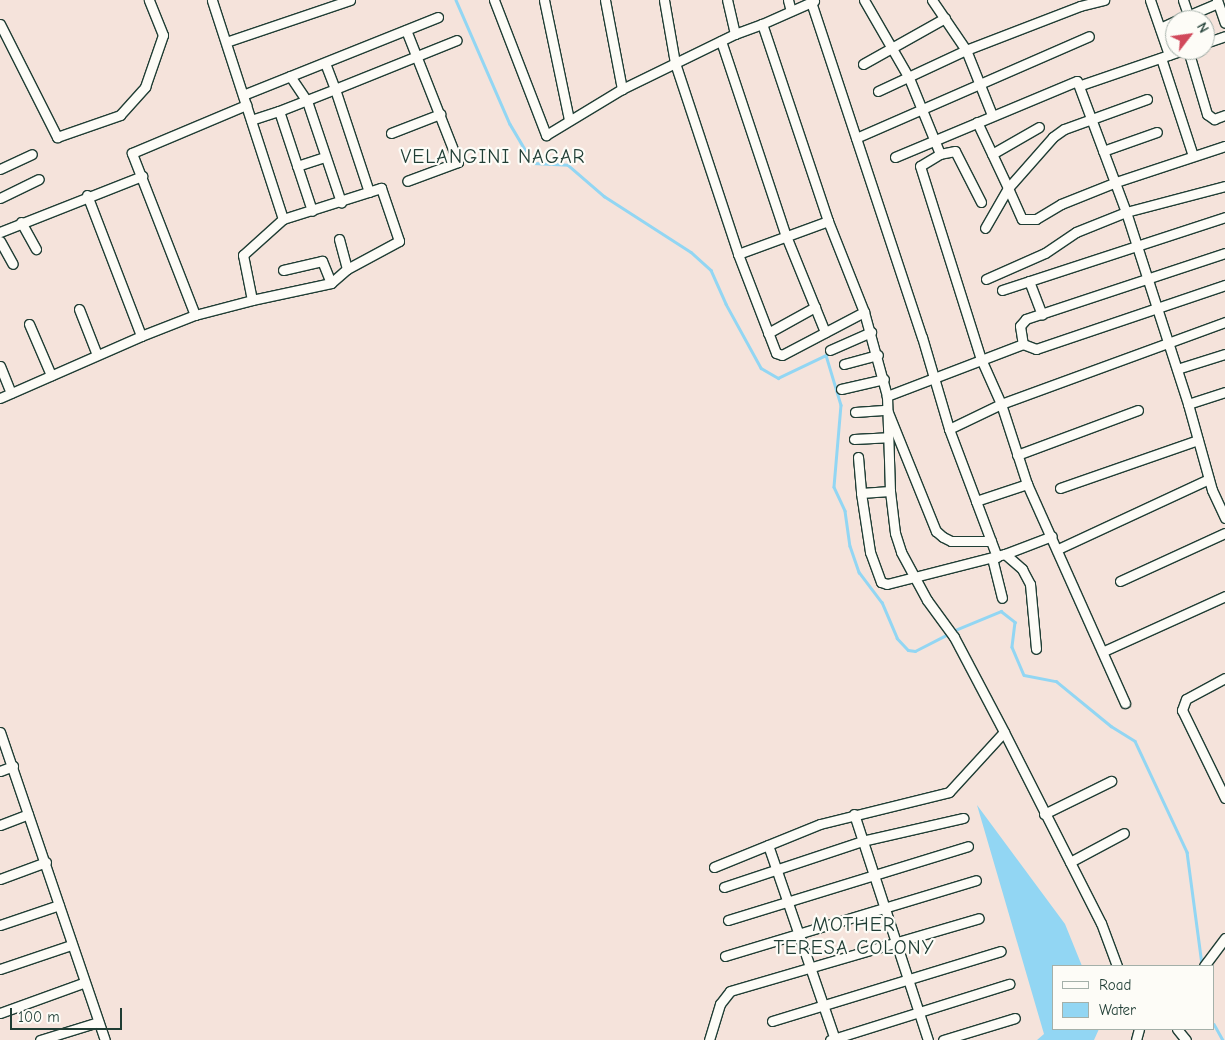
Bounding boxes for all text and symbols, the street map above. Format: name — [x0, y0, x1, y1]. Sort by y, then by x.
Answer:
north arrow — [1165, 10, 1215, 60]
text: N — [1193, 20, 1212, 36]
district label: VELANGINI NAGAR — [399, 144, 587, 168]
district label: MOTHER TERESA COLONY — [772, 912, 936, 959]
legend — [1052, 965, 1215, 1030]
text: Road — [1099, 976, 1131, 994]
scale bar — [12, 998, 125, 1030]
text: Water — [1099, 1001, 1136, 1019]
text: 100 m — [18, 1008, 60, 1026]

